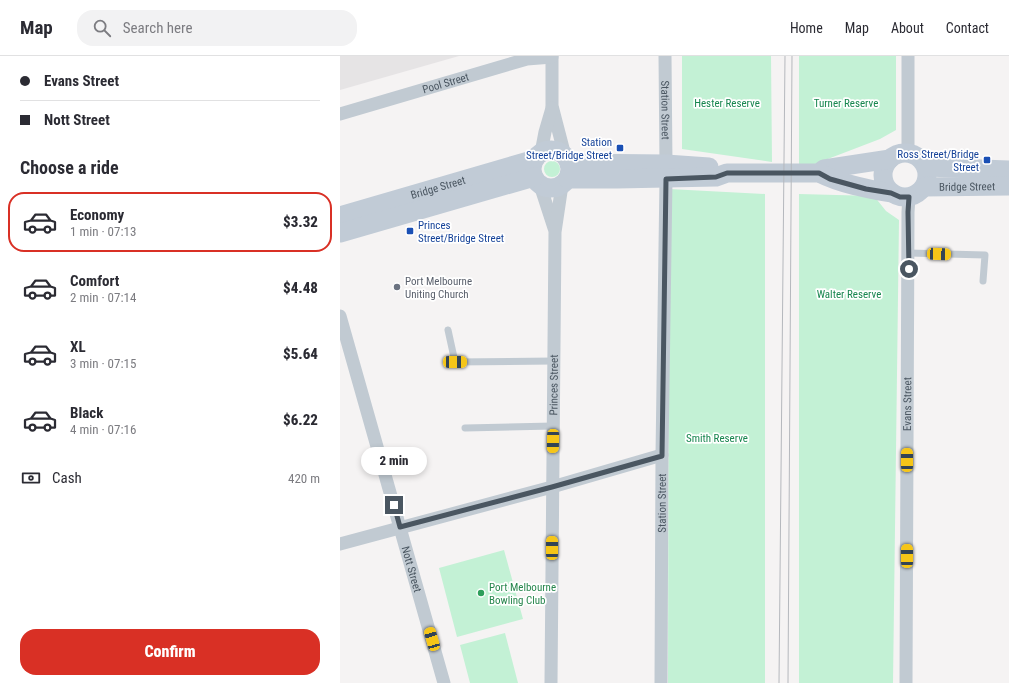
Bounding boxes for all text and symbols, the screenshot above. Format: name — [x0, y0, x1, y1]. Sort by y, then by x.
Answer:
search box — [77, 10, 357, 46]
text: Map — [20, 16, 53, 39]
icon: search — [91, 17, 113, 39]
text: Search here — [123, 19, 193, 37]
text: Home — [790, 20, 823, 36]
text: Map — [845, 20, 869, 36]
text: About — [891, 20, 924, 36]
text: Contact — [946, 20, 989, 36]
street label: Pool Street — [421, 70, 470, 96]
text: Evans Street — [44, 72, 119, 90]
street label: Station Street — [659, 80, 672, 140]
park label: Hester Reserve — [694, 97, 760, 110]
park label: Turner Reserve — [814, 97, 878, 110]
text: Nott Street — [44, 111, 110, 129]
place label: Station Street/Bridge Street — [526, 136, 612, 162]
marker: Station Street/Bridge Street — [615, 143, 625, 153]
place label: Ross Street/Bridge Street — [897, 148, 979, 174]
marker: Ross Street/Bridge Street — [982, 155, 992, 165]
text: Choose a ride — [20, 157, 119, 178]
street label: Bridge Street — [409, 173, 467, 202]
street label: Bridge Street — [939, 180, 995, 193]
icon: car — [22, 204, 58, 240]
text: Economy — [70, 206, 124, 224]
text: $3.32 — [283, 213, 318, 231]
place label: Princes Street/Bridge Street — [418, 219, 504, 245]
text: 1 min · 07:13 — [70, 224, 136, 239]
marker: Princes Street/Bridge Street — [405, 226, 415, 236]
car — [927, 248, 951, 260]
route start — [900, 260, 918, 278]
icon: car — [22, 270, 58, 306]
text: Comfort — [70, 272, 119, 290]
place label: Port Melbourne Uniting Church — [405, 275, 472, 301]
text: $4.48 — [283, 279, 318, 297]
marker: Port Melbourne Uniting Church — [392, 282, 402, 292]
park label: Walter Reserve — [817, 288, 881, 301]
text: 2 min · 07:14 — [70, 290, 136, 305]
icon: car — [22, 336, 58, 372]
text: XL — [70, 338, 86, 356]
text: $5.64 — [283, 345, 318, 363]
street label: Princes Street — [547, 354, 560, 416]
text: 3 min · 07:15 — [70, 356, 136, 371]
car — [443, 356, 467, 368]
street label: Evans Street — [901, 377, 914, 431]
icon: car — [22, 402, 58, 438]
text: Black — [70, 404, 103, 422]
text: $6.22 — [283, 411, 318, 429]
text: 4 min · 07:16 — [70, 422, 136, 437]
car — [547, 429, 559, 453]
park label: Smith Reserve — [686, 432, 748, 445]
callout: 2 min — [361, 447, 427, 475]
car — [901, 448, 913, 472]
text: 2 min — [380, 453, 408, 468]
icon: cash — [20, 467, 42, 489]
text: Cash — [52, 469, 82, 487]
text: 420 m — [288, 471, 320, 486]
street label: Station Street — [655, 473, 668, 533]
route end — [385, 496, 403, 514]
car — [546, 536, 558, 560]
car — [901, 544, 913, 568]
street label: Nott Street — [399, 545, 424, 594]
place label: Port Melbourne Bowling Club — [489, 581, 556, 607]
marker: Port Melbourne Bowling Club — [476, 588, 486, 598]
car — [423, 626, 441, 652]
button: Confirm — [20, 629, 320, 675]

